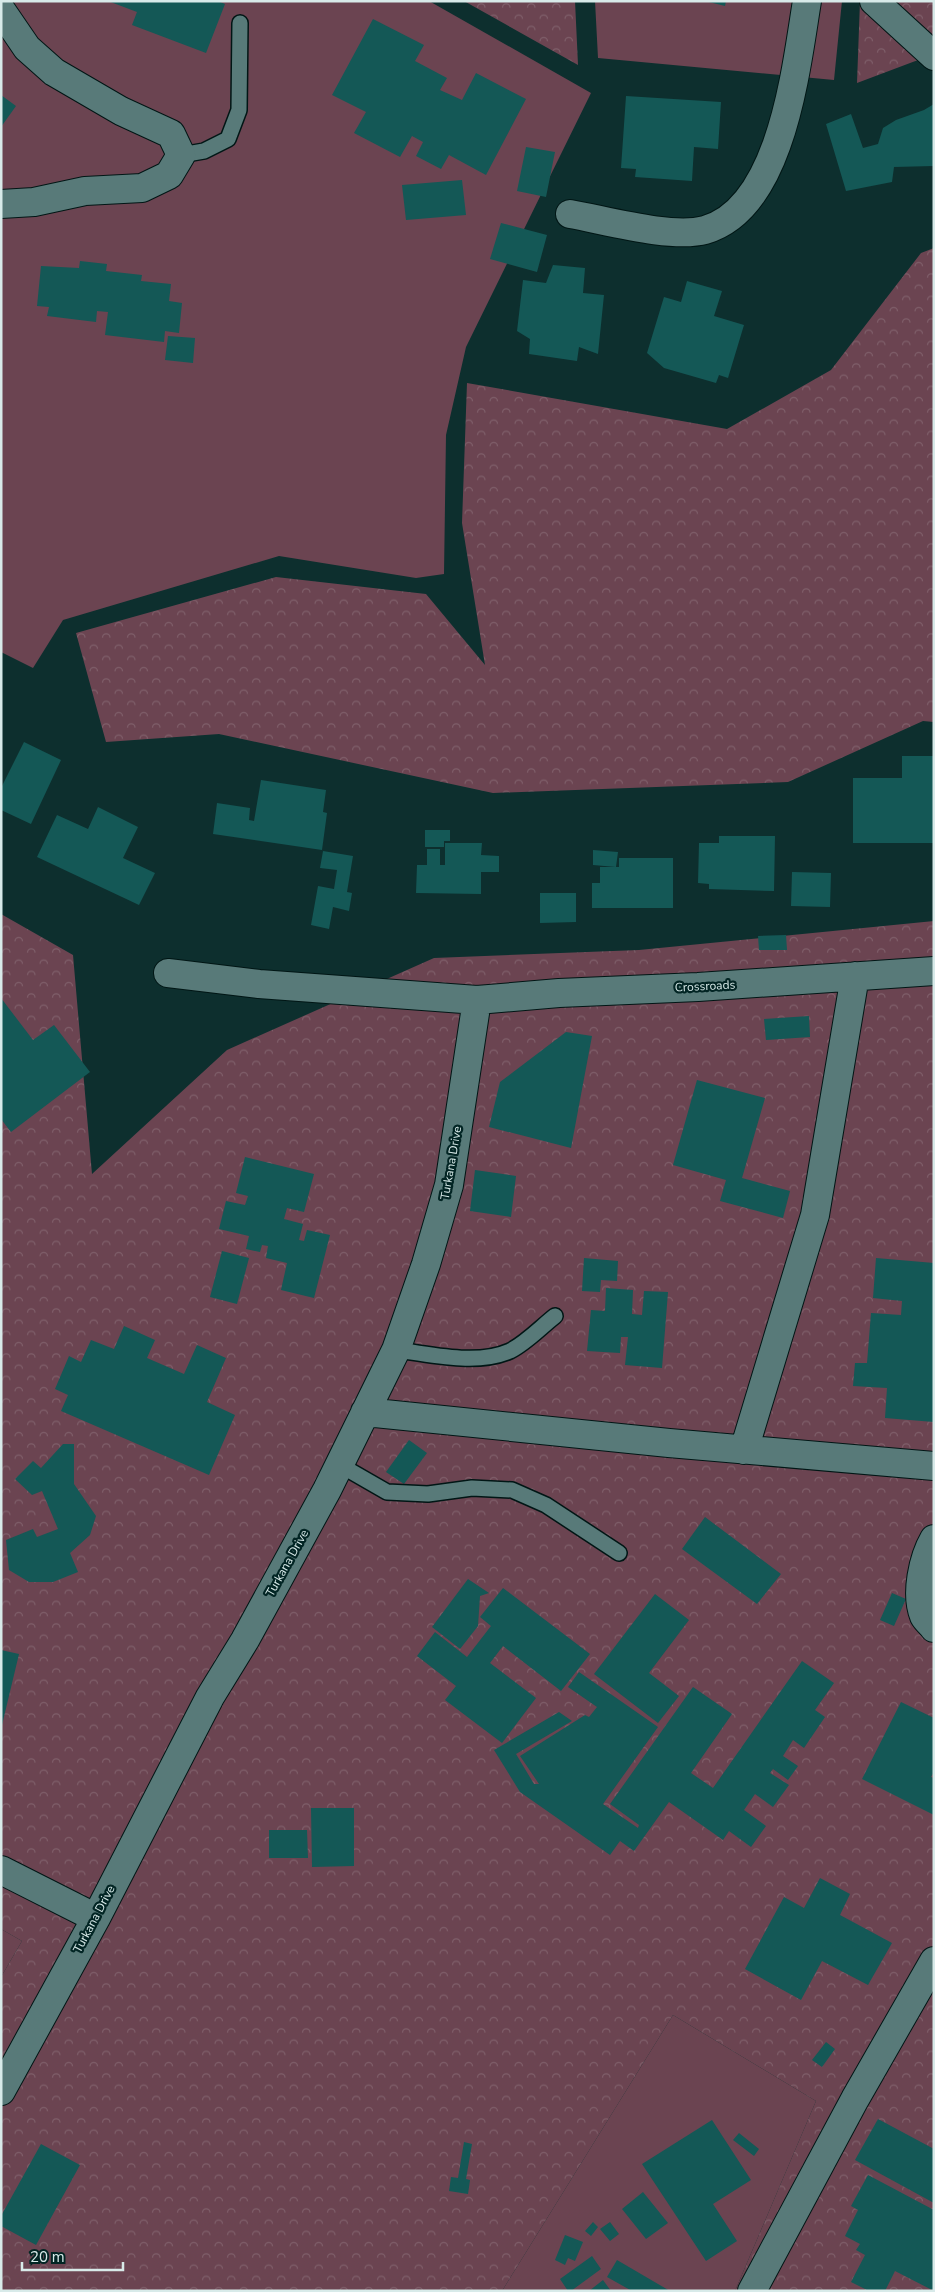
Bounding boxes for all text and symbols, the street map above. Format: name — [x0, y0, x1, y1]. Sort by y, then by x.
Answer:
street label: Crossroads — [674, 976, 736, 996]
street label: Turkana Drive — [437, 1125, 465, 1201]
street label: Turkana Drive — [262, 1527, 312, 1599]
street label: Turkana Drive — [69, 1882, 119, 1956]
scale bar — [22, 2240, 124, 2272]
text: 20 m — [30, 2247, 65, 2267]

